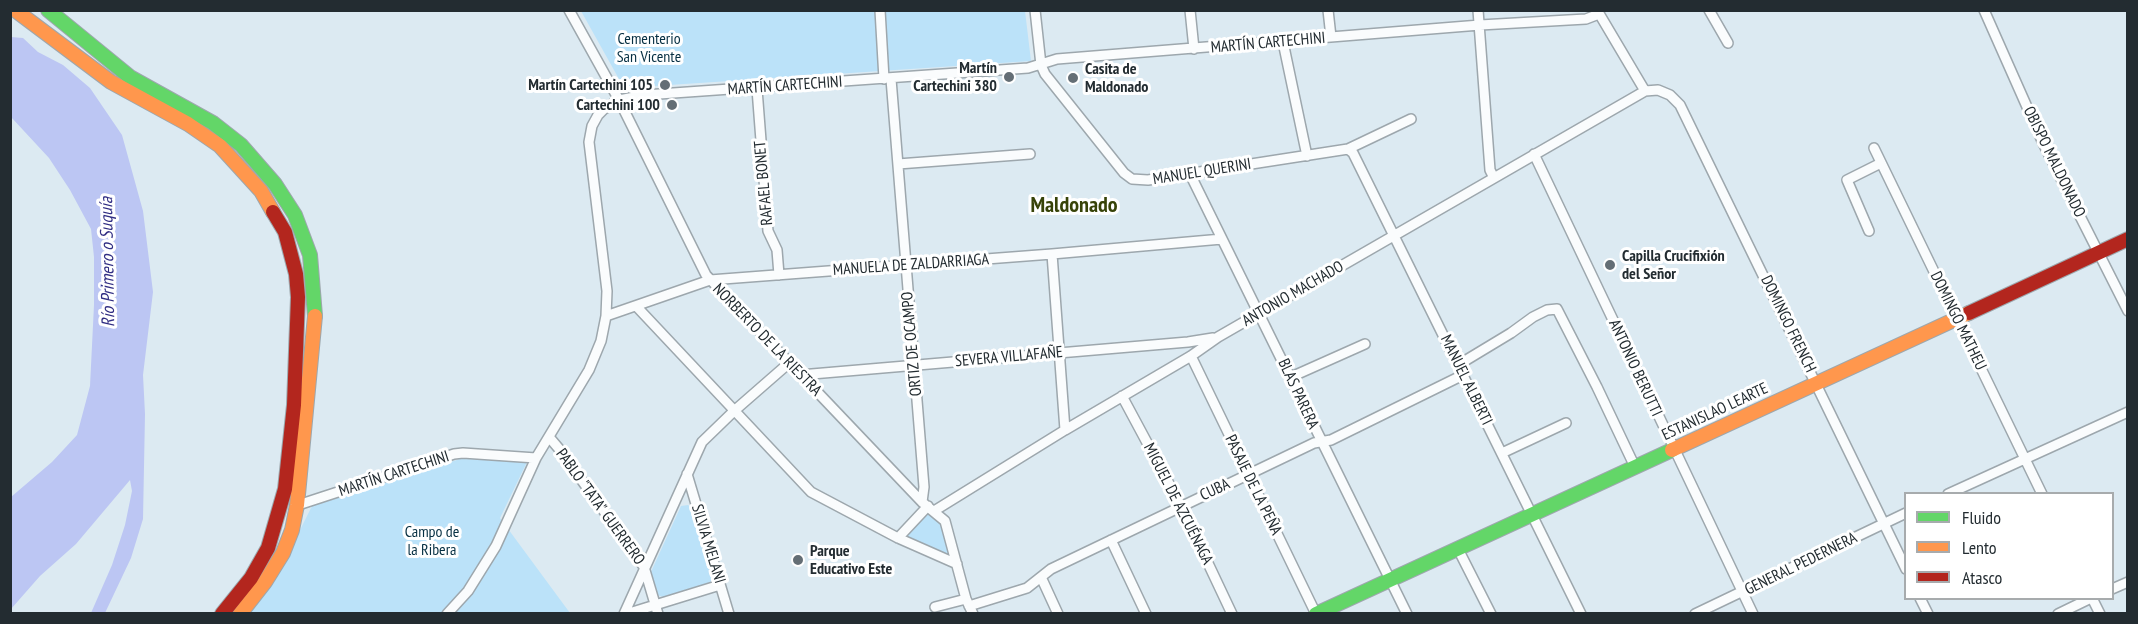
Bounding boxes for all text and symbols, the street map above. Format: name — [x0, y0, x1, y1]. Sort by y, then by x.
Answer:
street label: MARTÍN CARTECHINI — [1210, 28, 1326, 58]
park label: Cementerio San Vicente — [617, 29, 681, 67]
place label: Martín Cartechini 380 — [913, 58, 997, 96]
place label: Casita de Maldonado — [1085, 59, 1148, 97]
marker: Martín Cartechini 380 — [1002, 70, 1016, 84]
marker: Casita de Maldonado — [1066, 71, 1080, 85]
street label: MARTÍN CARTECHINI — [727, 72, 843, 100]
place label: Martín Cartechini 105 — [528, 75, 653, 95]
marker: Martín Cartechini 105 — [658, 78, 672, 92]
place label: Cartechini 100 — [576, 95, 660, 115]
marker: Cartechini 100 — [665, 98, 679, 112]
street label: OBISPO MALDONADO — [2019, 103, 2089, 221]
street label: RAFAEL BONET — [751, 140, 777, 226]
street label: MANUEL QUERINI — [1151, 155, 1253, 189]
district label: Maldonado — [1030, 193, 1118, 219]
water label: Río Primero o Suquía — [96, 197, 120, 327]
place label: Capilla Crucifixión del Señor — [1622, 246, 1725, 284]
street label: MANUELA DE ZALDARRIAGA — [832, 250, 990, 280]
street label: ANTONIO MACHADO — [1239, 257, 1347, 331]
marker: Capilla Crucifixión del Señor — [1603, 258, 1617, 272]
street label: DOMINGO MATHEU — [1926, 268, 1990, 374]
street label: DOMINGO FRENCH — [1756, 272, 1820, 376]
street label: NORBERTO DE LA RIESTRA — [708, 280, 826, 400]
street label: ORTIZ DE OCAMPO — [898, 291, 926, 397]
street label: ANTONIO BERUTTI — [1604, 316, 1666, 420]
street label: MANUEL ALBERTI — [1436, 332, 1496, 428]
street label: SEVERA VILLAFAÑE — [954, 343, 1064, 371]
street label: BLAS PARERA — [1273, 356, 1323, 432]
street label: ESTANISLAO LEARTE — [1659, 379, 1771, 445]
street label: PASAJE DE LA PEÑA — [1220, 432, 1286, 538]
street label: MIGUEL DE AZCUÉNAGA — [1139, 440, 1217, 568]
street label: PABLO "TATA" GUERRERO — [551, 445, 649, 569]
street label: MARTÍN CARTECHINI — [336, 447, 452, 501]
street label: CUBA — [1197, 475, 1233, 505]
legend — [1904, 492, 2114, 600]
street label: SILVIA MELANI — [687, 502, 729, 586]
text: Fluido — [1962, 506, 2001, 529]
park label: Campo de la Ribera — [405, 522, 459, 560]
street label: GENERAL PEDERNERA — [1742, 529, 1860, 599]
text: Lento — [1962, 536, 1997, 559]
place label: Parque Educativo Este — [810, 541, 892, 579]
marker: Parque Educativo Este — [791, 553, 805, 567]
text: Atasco — [1962, 566, 2002, 589]

